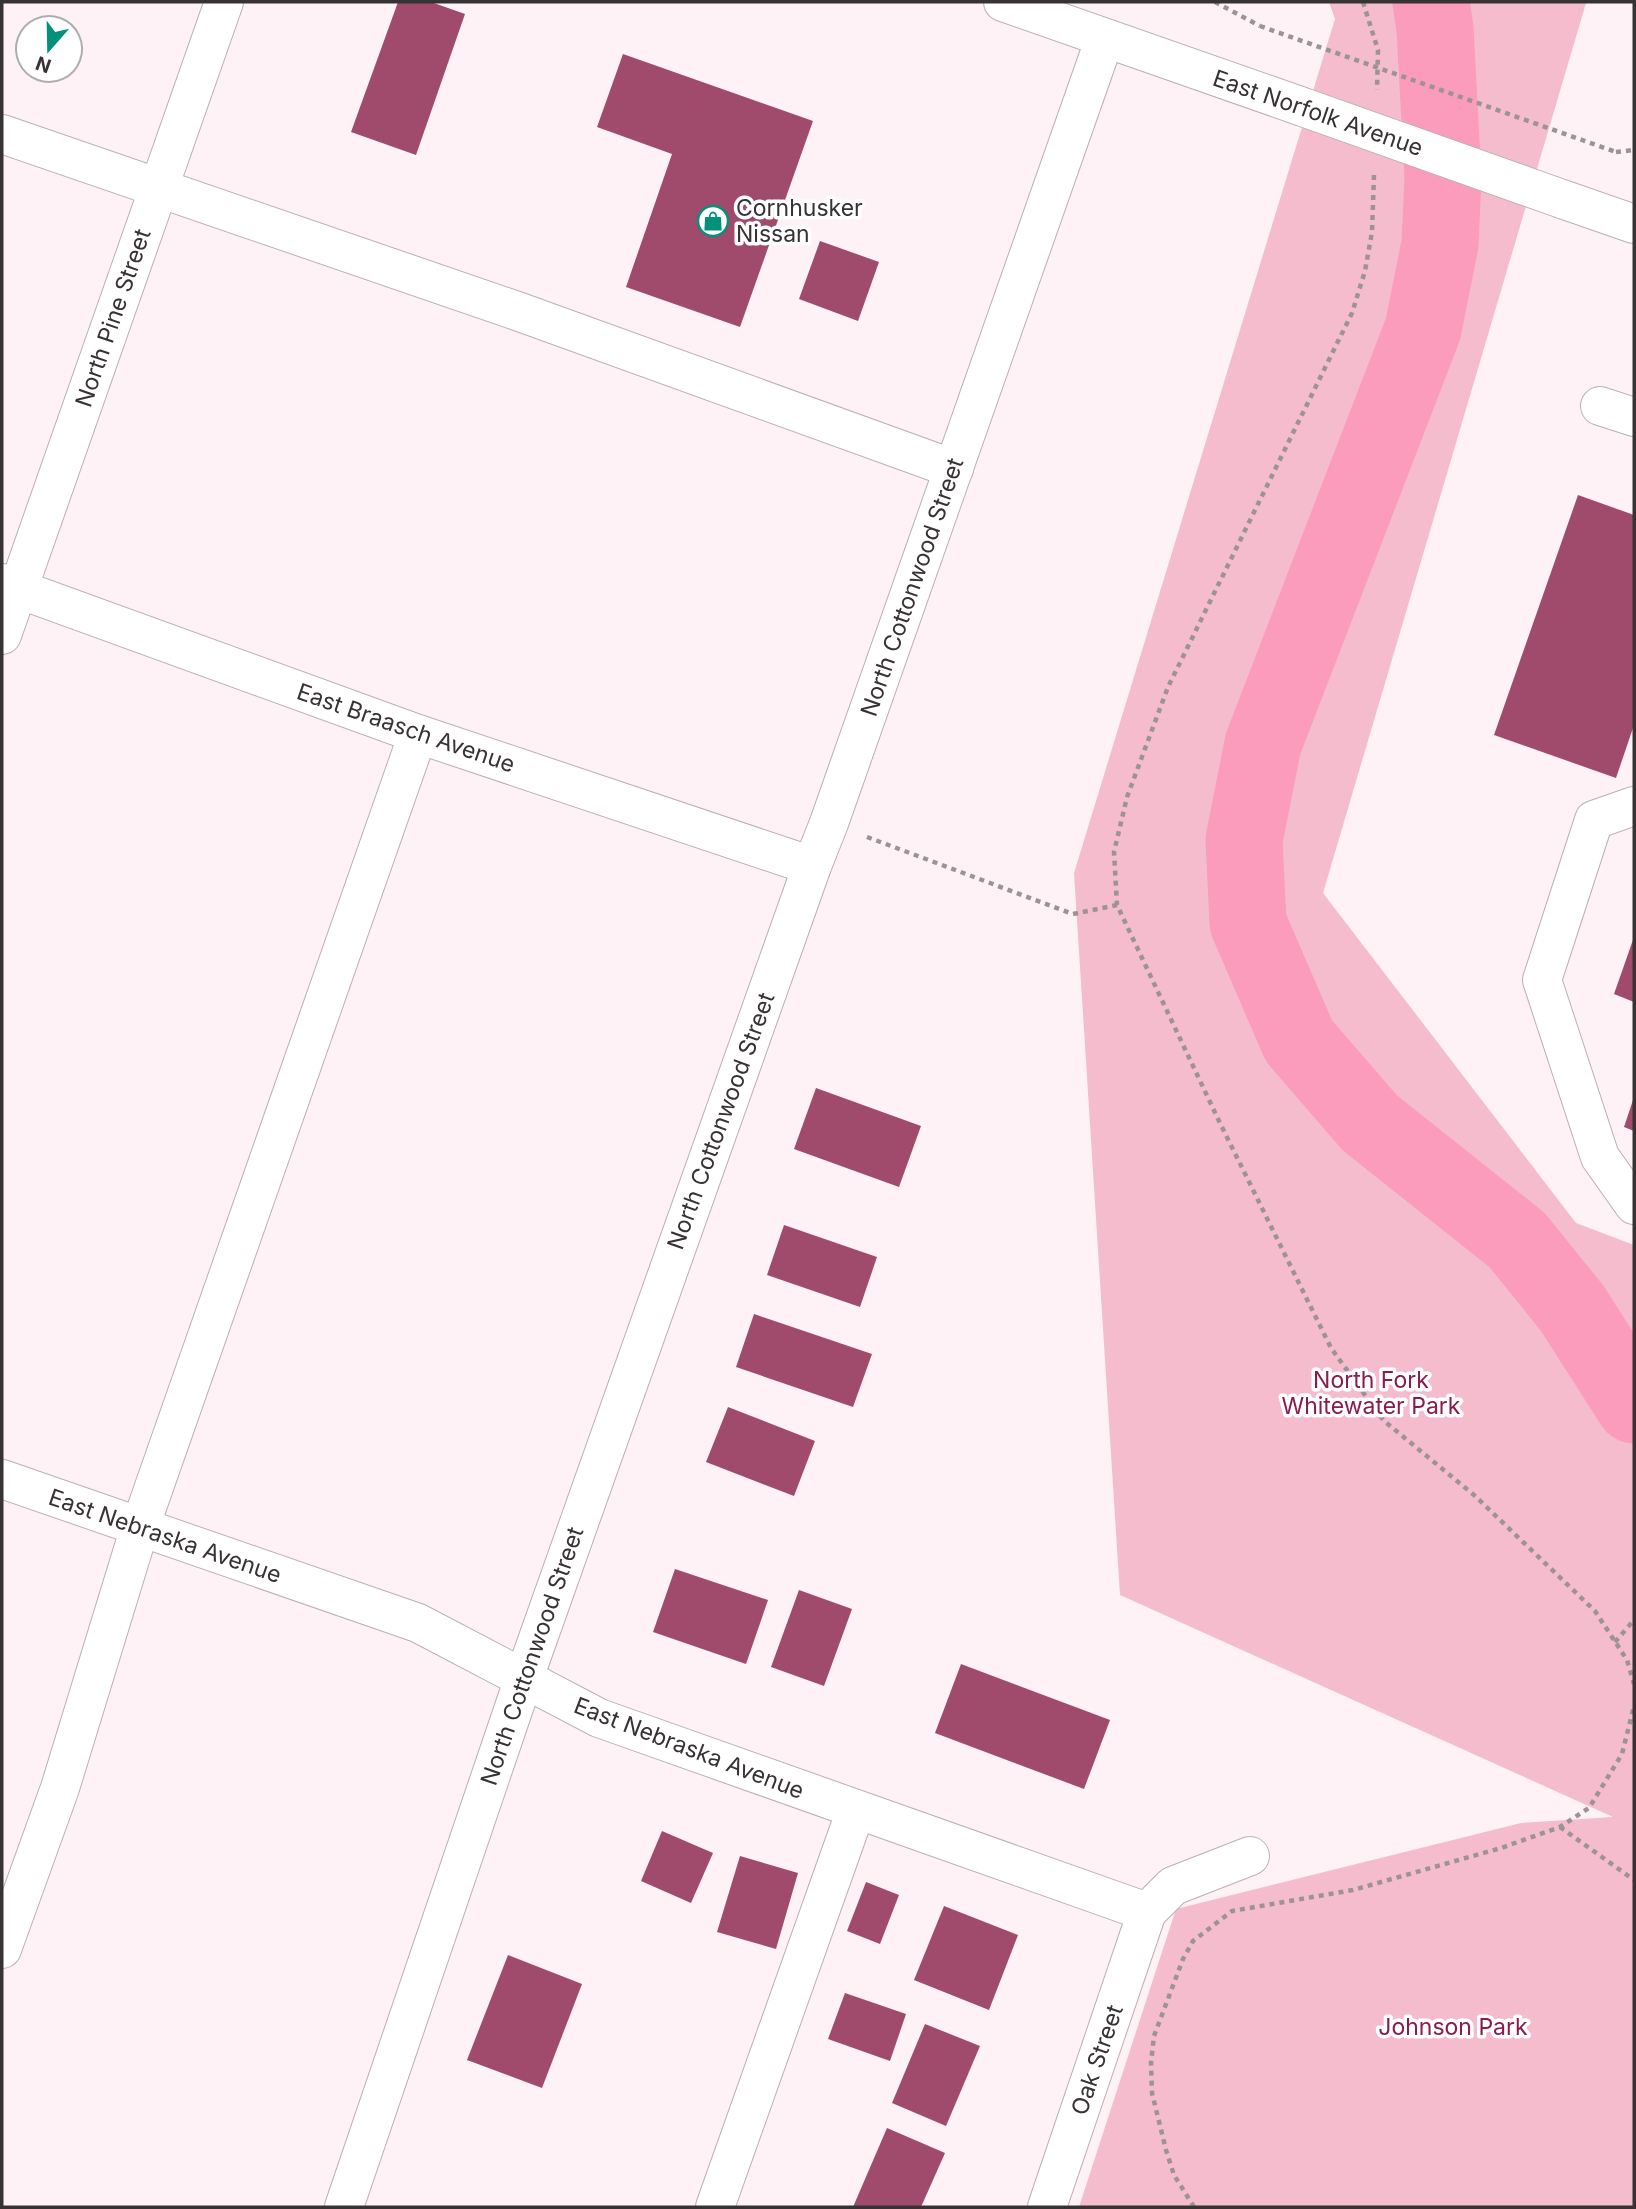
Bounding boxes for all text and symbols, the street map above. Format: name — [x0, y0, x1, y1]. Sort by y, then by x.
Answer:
north arrow — [14, 14, 84, 84]
text: N — [33, 51, 54, 78]
street label: East Norfolk Avenue — [1209, 64, 1427, 162]
place label: Cornhusker Nissan — [736, 194, 863, 248]
shop icon: Cornhusker Nissan — [696, 204, 730, 238]
street label: North Pine Street — [69, 225, 157, 411]
street label: North Cottonwood Street — [855, 454, 970, 720]
street label: East Braasch Avenue — [293, 678, 519, 778]
street label: North Cottonwood Street — [661, 988, 781, 1253]
park label: North Fork Whitewater Park — [1282, 1366, 1461, 1420]
street label: East Nebraska Avenue — [45, 1483, 285, 1589]
street label: North Cottonwood Street — [475, 1523, 590, 1789]
street label: East Nebraska Avenue — [570, 1691, 808, 1805]
street label: Oak Street — [1065, 2001, 1129, 2119]
park label: Johnson Park — [1378, 2013, 1528, 2041]

